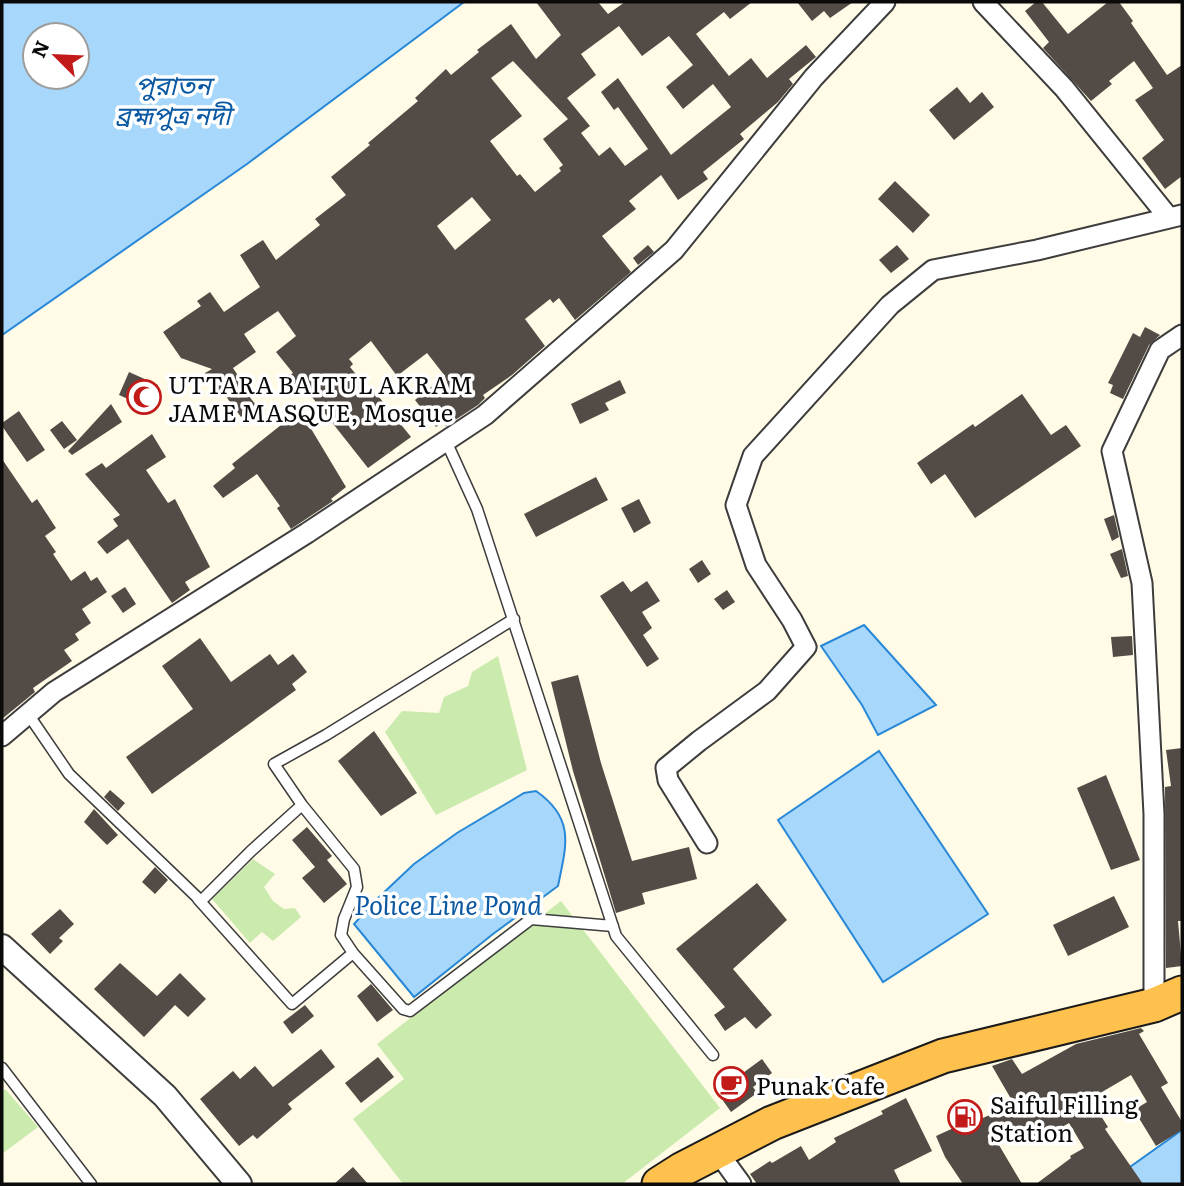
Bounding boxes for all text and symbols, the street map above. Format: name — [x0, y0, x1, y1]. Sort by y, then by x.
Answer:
north arrow — [21, 21, 91, 91]
text: N — [24, 36, 56, 62]
water label: পুরাতন ব্রহ্মপুত্র নদী — [115, 64, 236, 133]
place label: UTTARA BAITUL AKRAM JAME MASQUE, Mosque — [168, 366, 473, 429]
mosque icon: UTTARA BAITUL AKRAM JAME MASQUE, Mosque — [125, 378, 163, 416]
water label: Police Line Pond — [354, 884, 542, 923]
cafe icon: Punak Cafe — [712, 1065, 750, 1103]
place label: Punak Cafe — [756, 1067, 885, 1102]
place label: Saiful Filling Station — [990, 1086, 1139, 1149]
fuel station icon: Saiful Filling Station — [946, 1098, 984, 1136]

